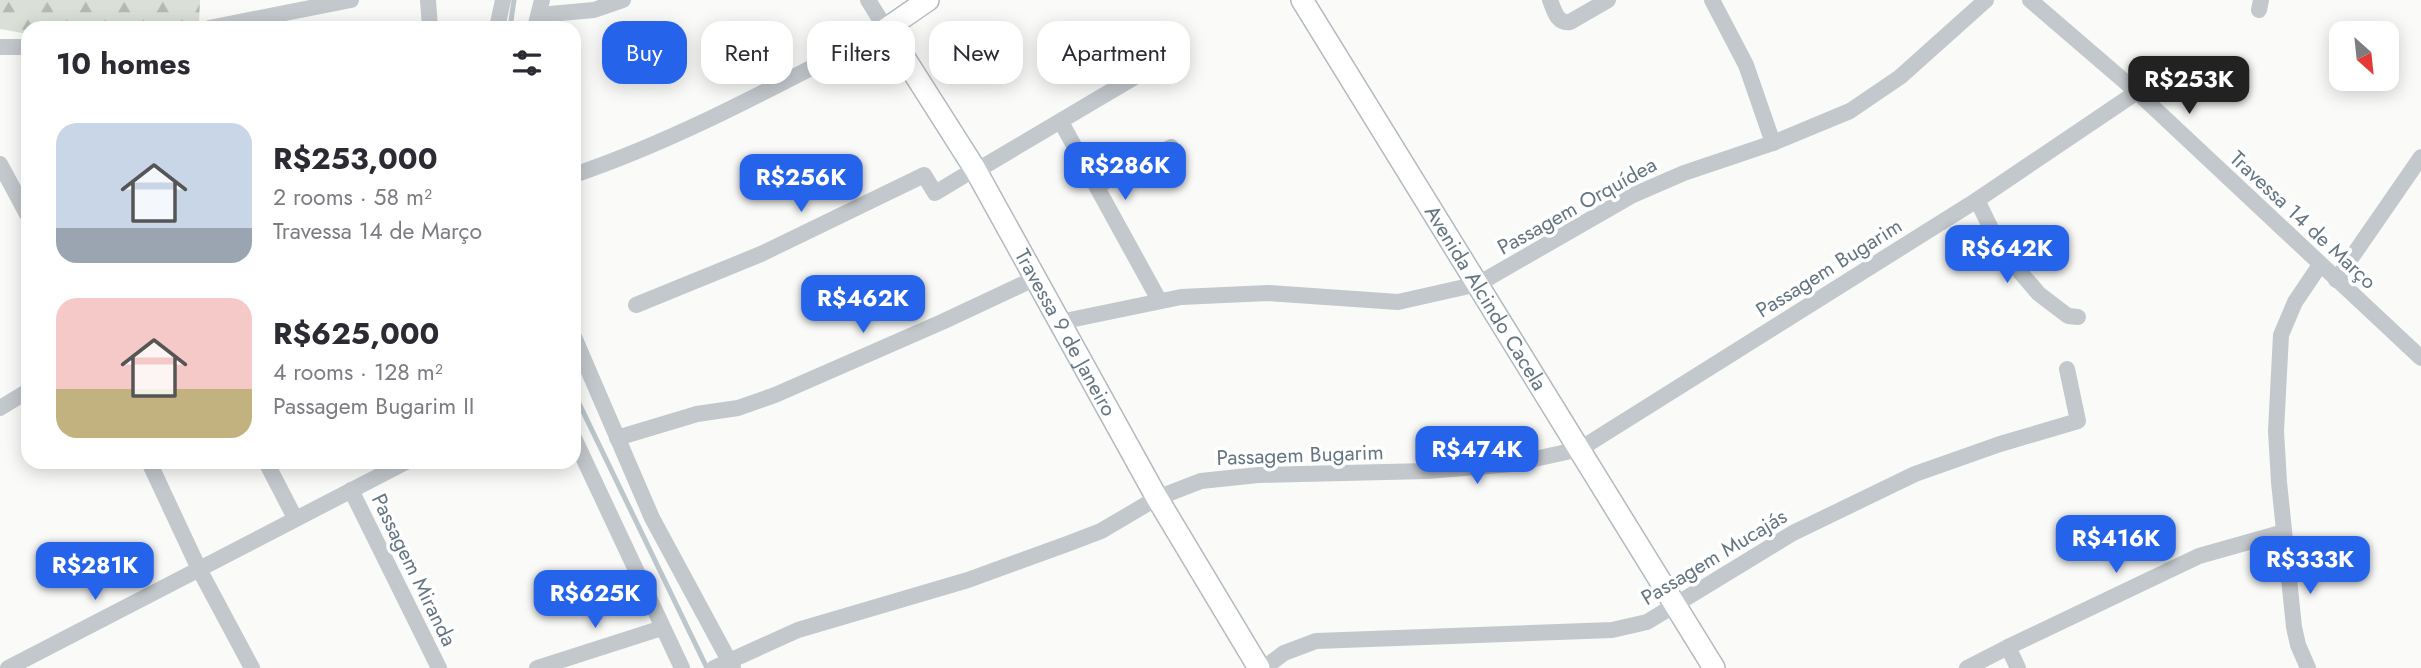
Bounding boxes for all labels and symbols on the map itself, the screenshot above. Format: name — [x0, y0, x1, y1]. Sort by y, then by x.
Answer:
north arrow — [2329, 21, 2399, 91]
pin: R$253K — [2132, 57, 2246, 116]
pin: R$286K — [1068, 142, 1182, 202]
street label: Travessa 14 de Março — [2223, 144, 2383, 296]
street label: Passagem Orquídea — [1492, 150, 1662, 262]
pin: R$256K — [744, 154, 858, 214]
street label: Avenida Alcindo Cacela — [1417, 199, 1554, 396]
street label: Passagem Bugarim — [1750, 211, 1908, 325]
pin: R$642K — [1950, 226, 2064, 285]
street label: Travessa 9 de Janeiro — [1007, 244, 1124, 422]
pin: R$462K — [806, 276, 920, 335]
pin: R$474K — [1420, 426, 1534, 486]
street label: Passagem Bugarim — [1216, 437, 1384, 473]
street label: Passagem Miranda — [364, 489, 464, 651]
street label: Passagem Mucajás — [1635, 502, 1793, 612]
pin: R$416K — [2059, 516, 2173, 575]
pin: R$333K — [2253, 536, 2367, 596]
pin: R$281K — [38, 542, 152, 602]
pin: R$625K — [538, 570, 652, 630]

